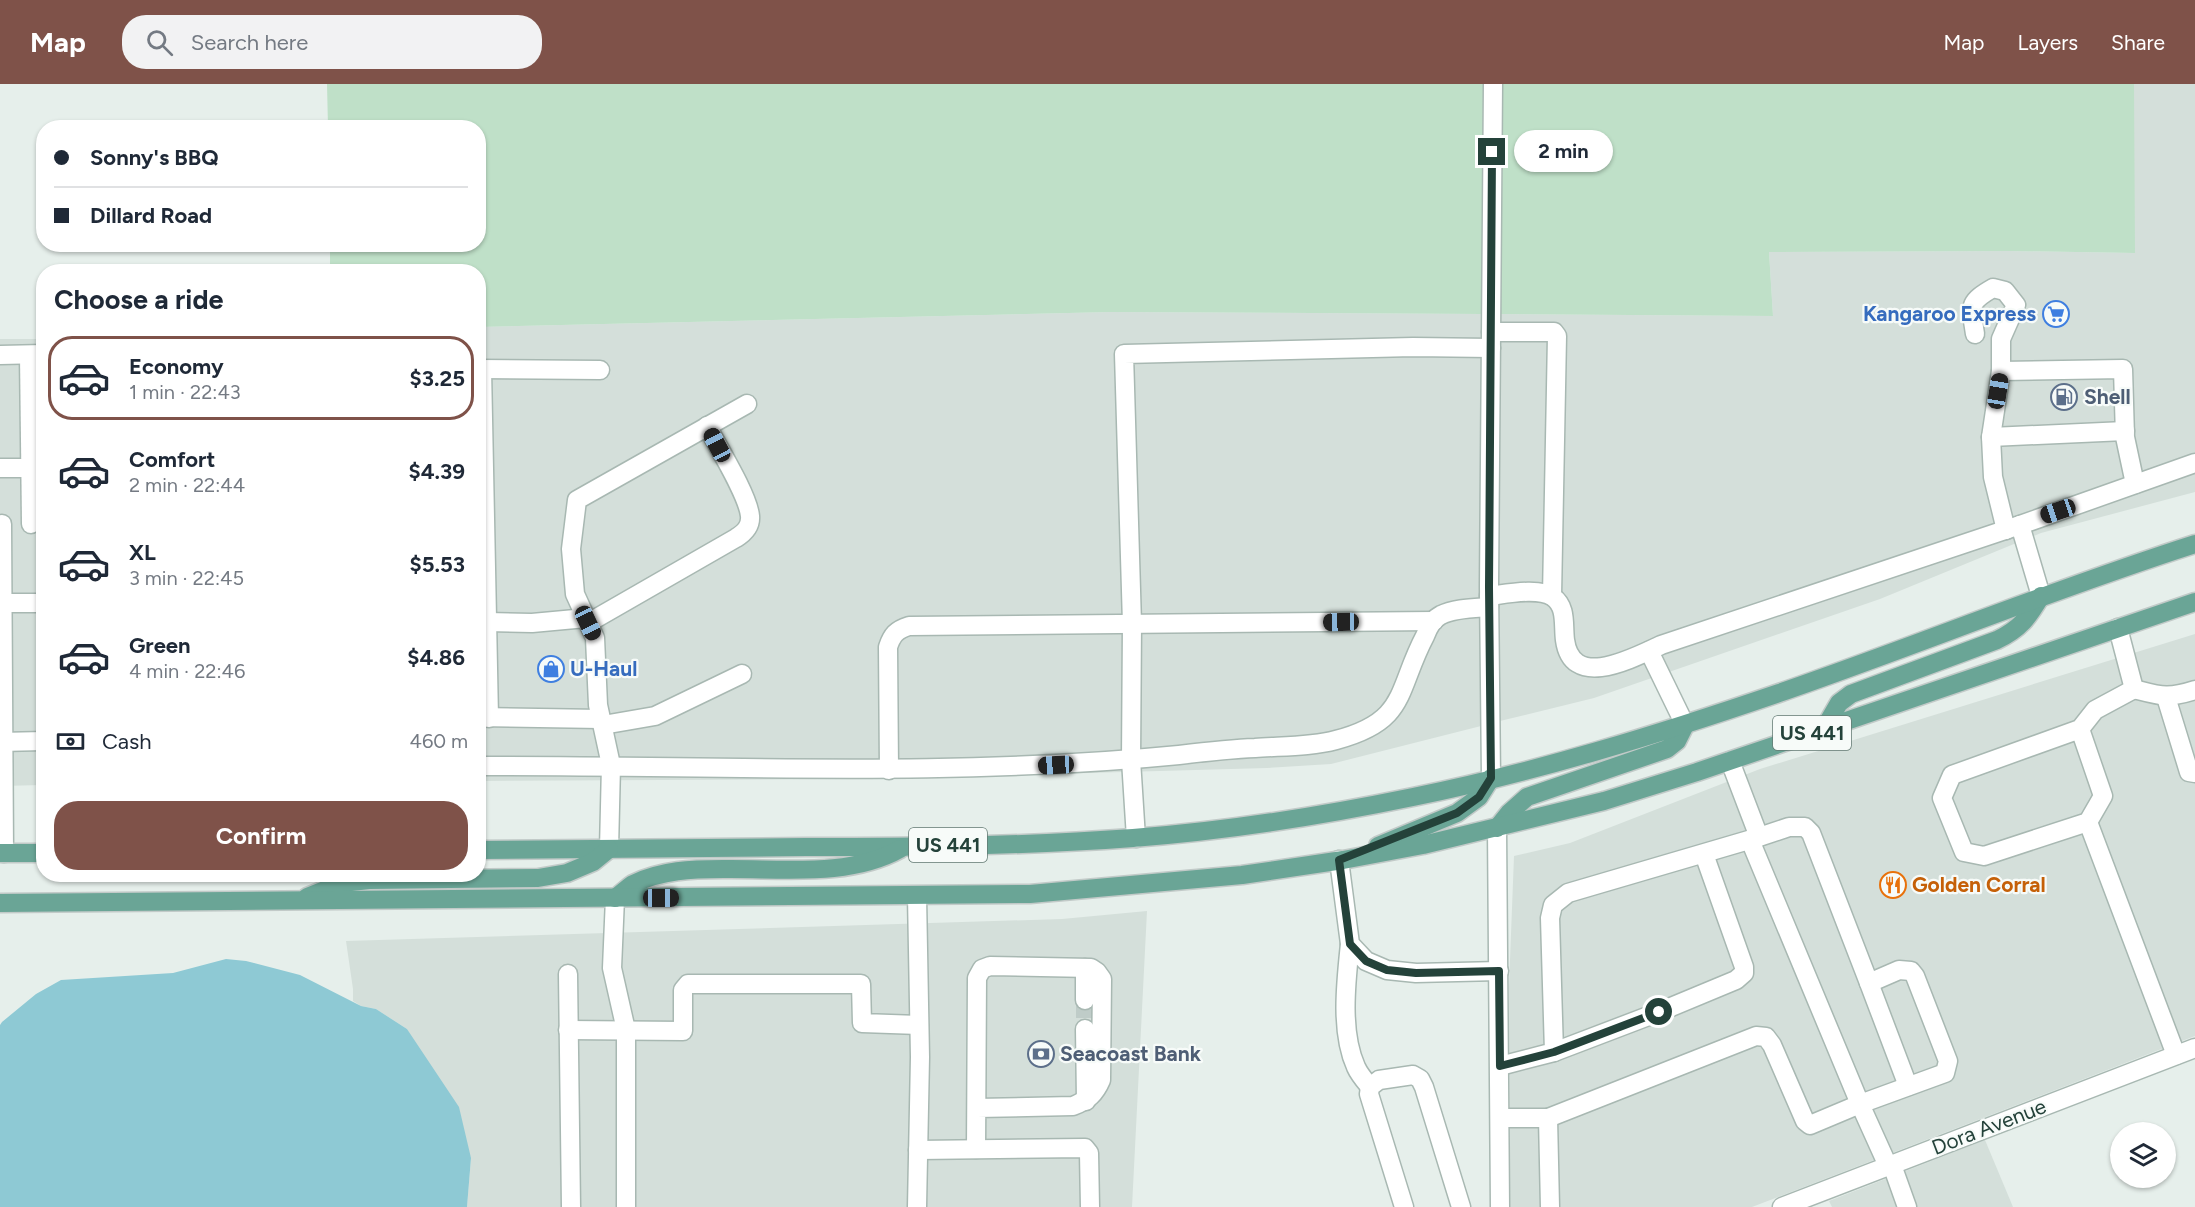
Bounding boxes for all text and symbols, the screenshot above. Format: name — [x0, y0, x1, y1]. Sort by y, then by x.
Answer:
search box — [122, 15, 542, 69]
text: Map — [30, 25, 86, 59]
icon: search — [143, 26, 176, 59]
text: Search here — [191, 29, 308, 56]
text: Map — [1944, 30, 1984, 55]
text: Layers — [2017, 30, 2078, 55]
text: Share — [2111, 30, 2165, 55]
callout: 2 min — [1513, 131, 1612, 173]
route end — [1478, 138, 1505, 165]
text: 2 min — [1538, 139, 1589, 163]
text: Sonny's BBQ — [90, 144, 219, 171]
text: Dillard Road — [90, 202, 212, 229]
text: Choose a ride — [54, 283, 223, 316]
supermarket icon: Kangaroo Express — [2041, 299, 2071, 329]
place label: Kangaroo Express — [1863, 301, 2036, 326]
icon: car — [57, 351, 111, 405]
text: Economy — [129, 353, 224, 380]
text: $3.25 — [410, 365, 465, 392]
car — [1986, 372, 2010, 410]
text: 1 min · 22:43 — [129, 380, 241, 404]
fuel station icon: Shell — [2049, 382, 2079, 412]
place label: Shell — [2084, 384, 2131, 409]
car — [701, 425, 733, 465]
icon: car — [57, 444, 111, 498]
text: Comfort — [129, 446, 215, 473]
text: $4.39 — [408, 458, 465, 485]
text: 2 min · 22:44 — [129, 473, 245, 497]
car — [2038, 497, 2078, 525]
icon: car — [57, 537, 111, 591]
text: XL — [129, 539, 156, 566]
text: $5.53 — [410, 551, 465, 578]
text: 3 min · 22:45 — [129, 566, 244, 590]
car — [572, 603, 604, 643]
car — [1323, 613, 1359, 631]
icon: car — [57, 630, 111, 684]
text: Green — [129, 632, 191, 659]
text: $4.86 — [407, 644, 465, 671]
shop icon: U-Haul — [536, 654, 566, 684]
place label: U-Haul — [570, 656, 637, 681]
text: 4 min · 22:46 — [129, 659, 245, 683]
road number: US 441 — [1773, 716, 1851, 750]
icon: cash — [54, 725, 87, 758]
text: Cash — [102, 728, 152, 755]
text: 460 m — [409, 729, 468, 753]
car — [1038, 755, 1074, 775]
button: Confirm — [54, 801, 468, 870]
road number: US 441 — [909, 828, 987, 862]
restaurant icon: Golden Corral — [1878, 870, 1908, 900]
place label: Golden Corral — [1912, 872, 2046, 897]
car — [643, 889, 679, 907]
route start — [1645, 998, 1672, 1025]
bank icon: Seacoast Bank — [1026, 1039, 1056, 1069]
place label: Seacoast Bank — [1060, 1041, 1202, 1066]
street label: Dora Avenue — [1928, 1093, 2050, 1160]
map controls — [2110, 1122, 2176, 1188]
button: layers — [2110, 1122, 2176, 1188]

